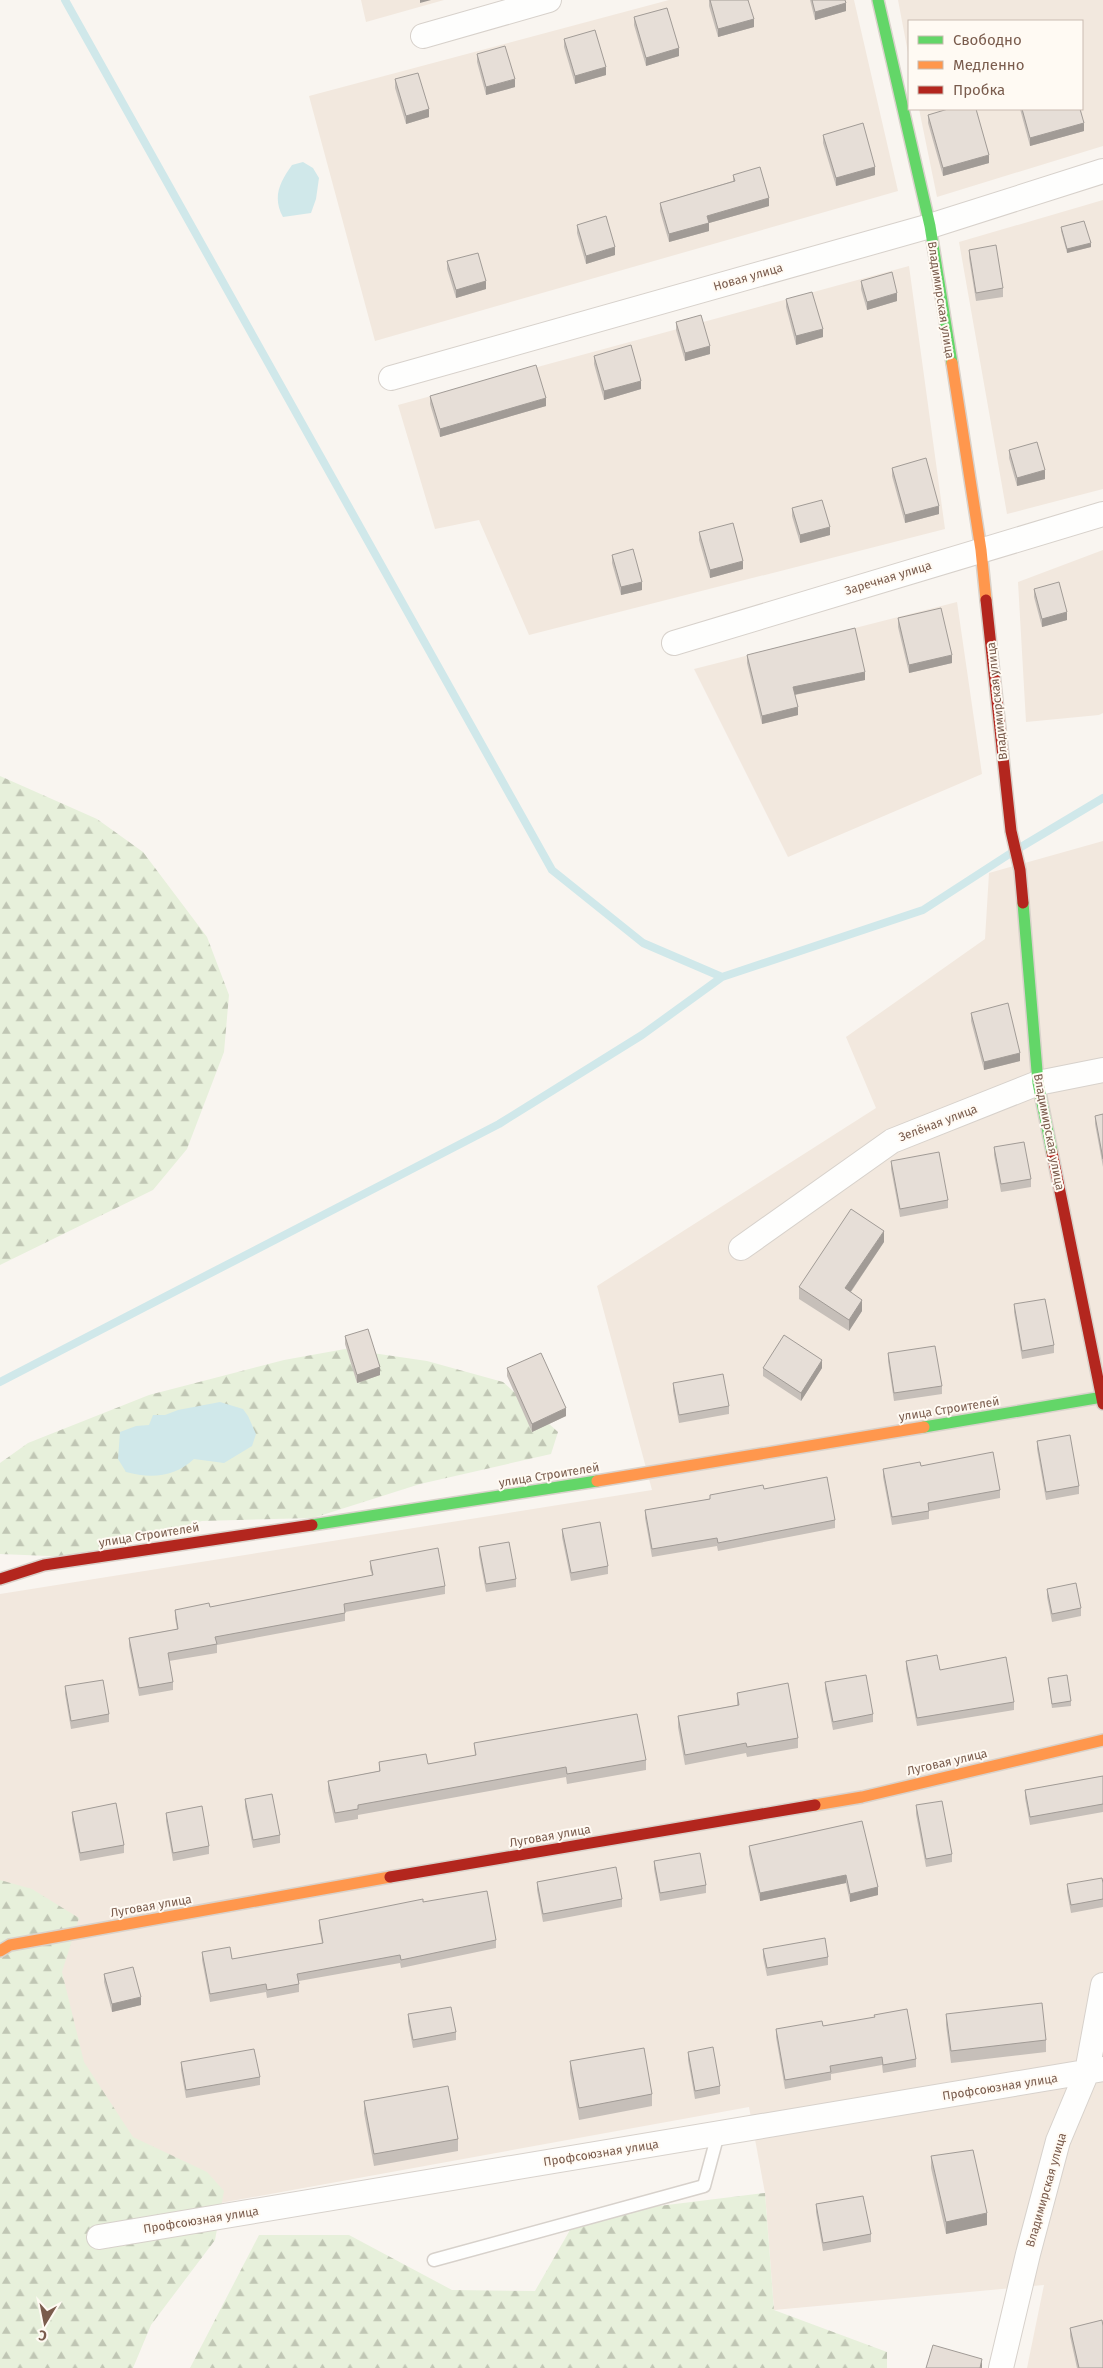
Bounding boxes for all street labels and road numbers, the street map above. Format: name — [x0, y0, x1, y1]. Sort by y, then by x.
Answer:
street label: Владимирская улица — [925, 240, 957, 360]
street label: Новая улица — [712, 260, 784, 294]
street label: Заречная улица — [843, 558, 933, 598]
street label: Владимирская улица — [984, 641, 1010, 761]
street label: Владимирская улица — [1031, 1072, 1067, 1192]
street label: Зелёная улица — [897, 1102, 979, 1144]
street label: улица Строителей — [898, 1394, 1000, 1424]
street label: улица Строителей — [498, 1460, 600, 1490]
street label: улица Строителей — [98, 1520, 200, 1550]
street label: Луговая улица — [905, 1746, 989, 1778]
street label: Луговая улица — [508, 1822, 592, 1850]
street label: Луговая улица — [109, 1892, 193, 1920]
street label: Профсоюзная улица — [941, 2071, 1059, 2103]
street label: Владимирская улица — [1023, 2131, 1069, 2249]
street label: Профсоюзная улица — [542, 2137, 660, 2169]
street label: Профсоюзная улица — [142, 2204, 260, 2236]

